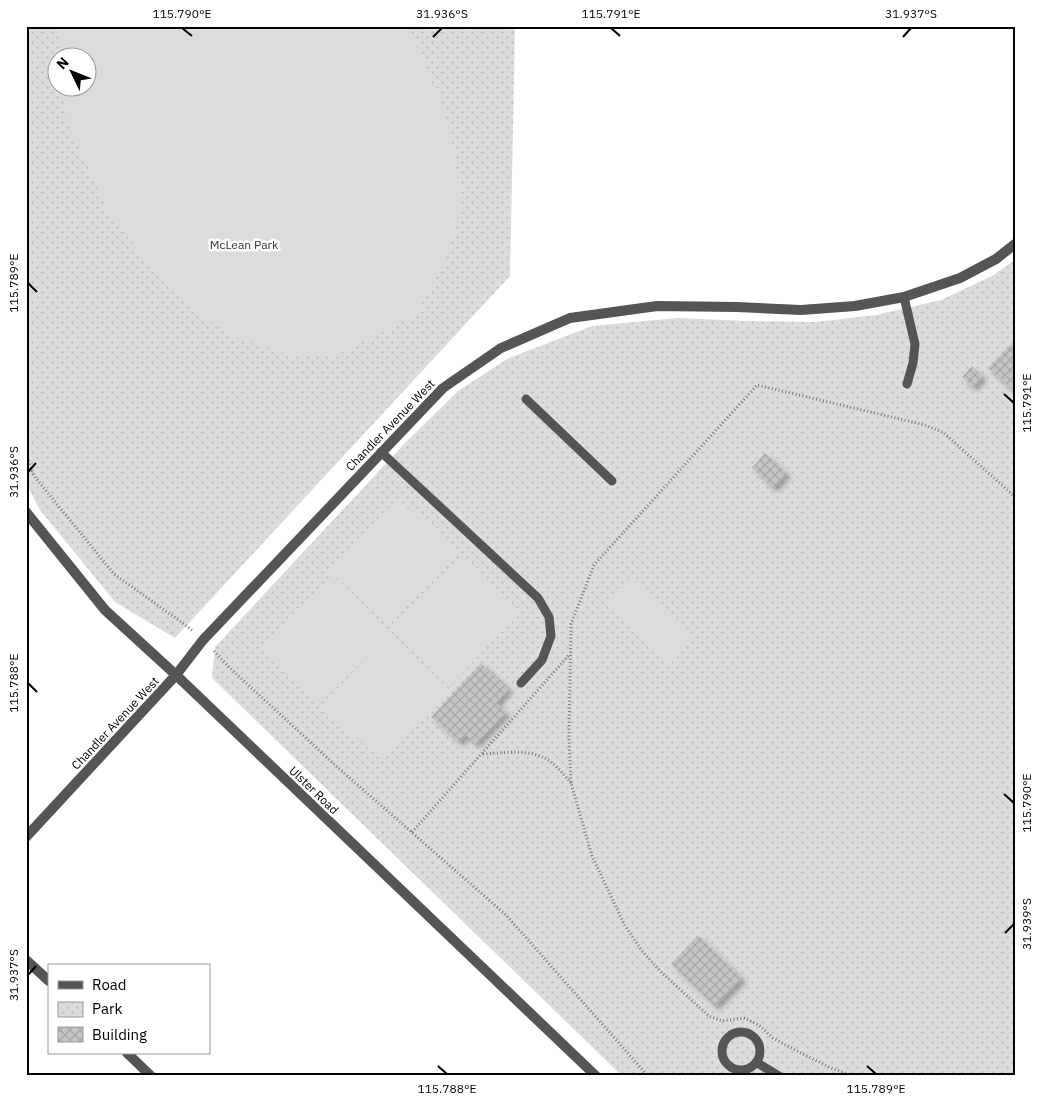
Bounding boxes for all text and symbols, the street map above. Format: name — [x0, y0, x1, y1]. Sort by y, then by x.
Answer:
text: 115.790°E — [152, 6, 212, 21]
text: 31.936°S — [416, 6, 468, 21]
text: 115.791°E — [581, 6, 641, 21]
text: 31.937°S — [885, 6, 937, 21]
north arrow — [48, 48, 98, 98]
text: N — [52, 53, 73, 73]
park label: McLean Park — [210, 237, 279, 252]
text: 115.789°E — [6, 253, 21, 313]
text: 115.791°E — [1019, 373, 1034, 433]
street label: Chandler Avenue West — [342, 376, 438, 474]
text: 31.936°S — [6, 446, 21, 498]
text: 115.788°E — [6, 653, 21, 713]
street label: Chandler Avenue West — [68, 673, 162, 773]
street label: Ulster Road — [286, 763, 342, 817]
text: 115.790°E — [1019, 773, 1034, 833]
text: 31.939°S — [1019, 898, 1034, 950]
text: 31.937°S — [6, 949, 21, 1001]
legend — [48, 964, 210, 1054]
text: Road — [92, 975, 127, 994]
text: Park — [92, 999, 122, 1018]
text: Building — [92, 1025, 147, 1044]
text: 115.788°E — [417, 1081, 477, 1096]
text: 115.789°E — [846, 1081, 906, 1096]

